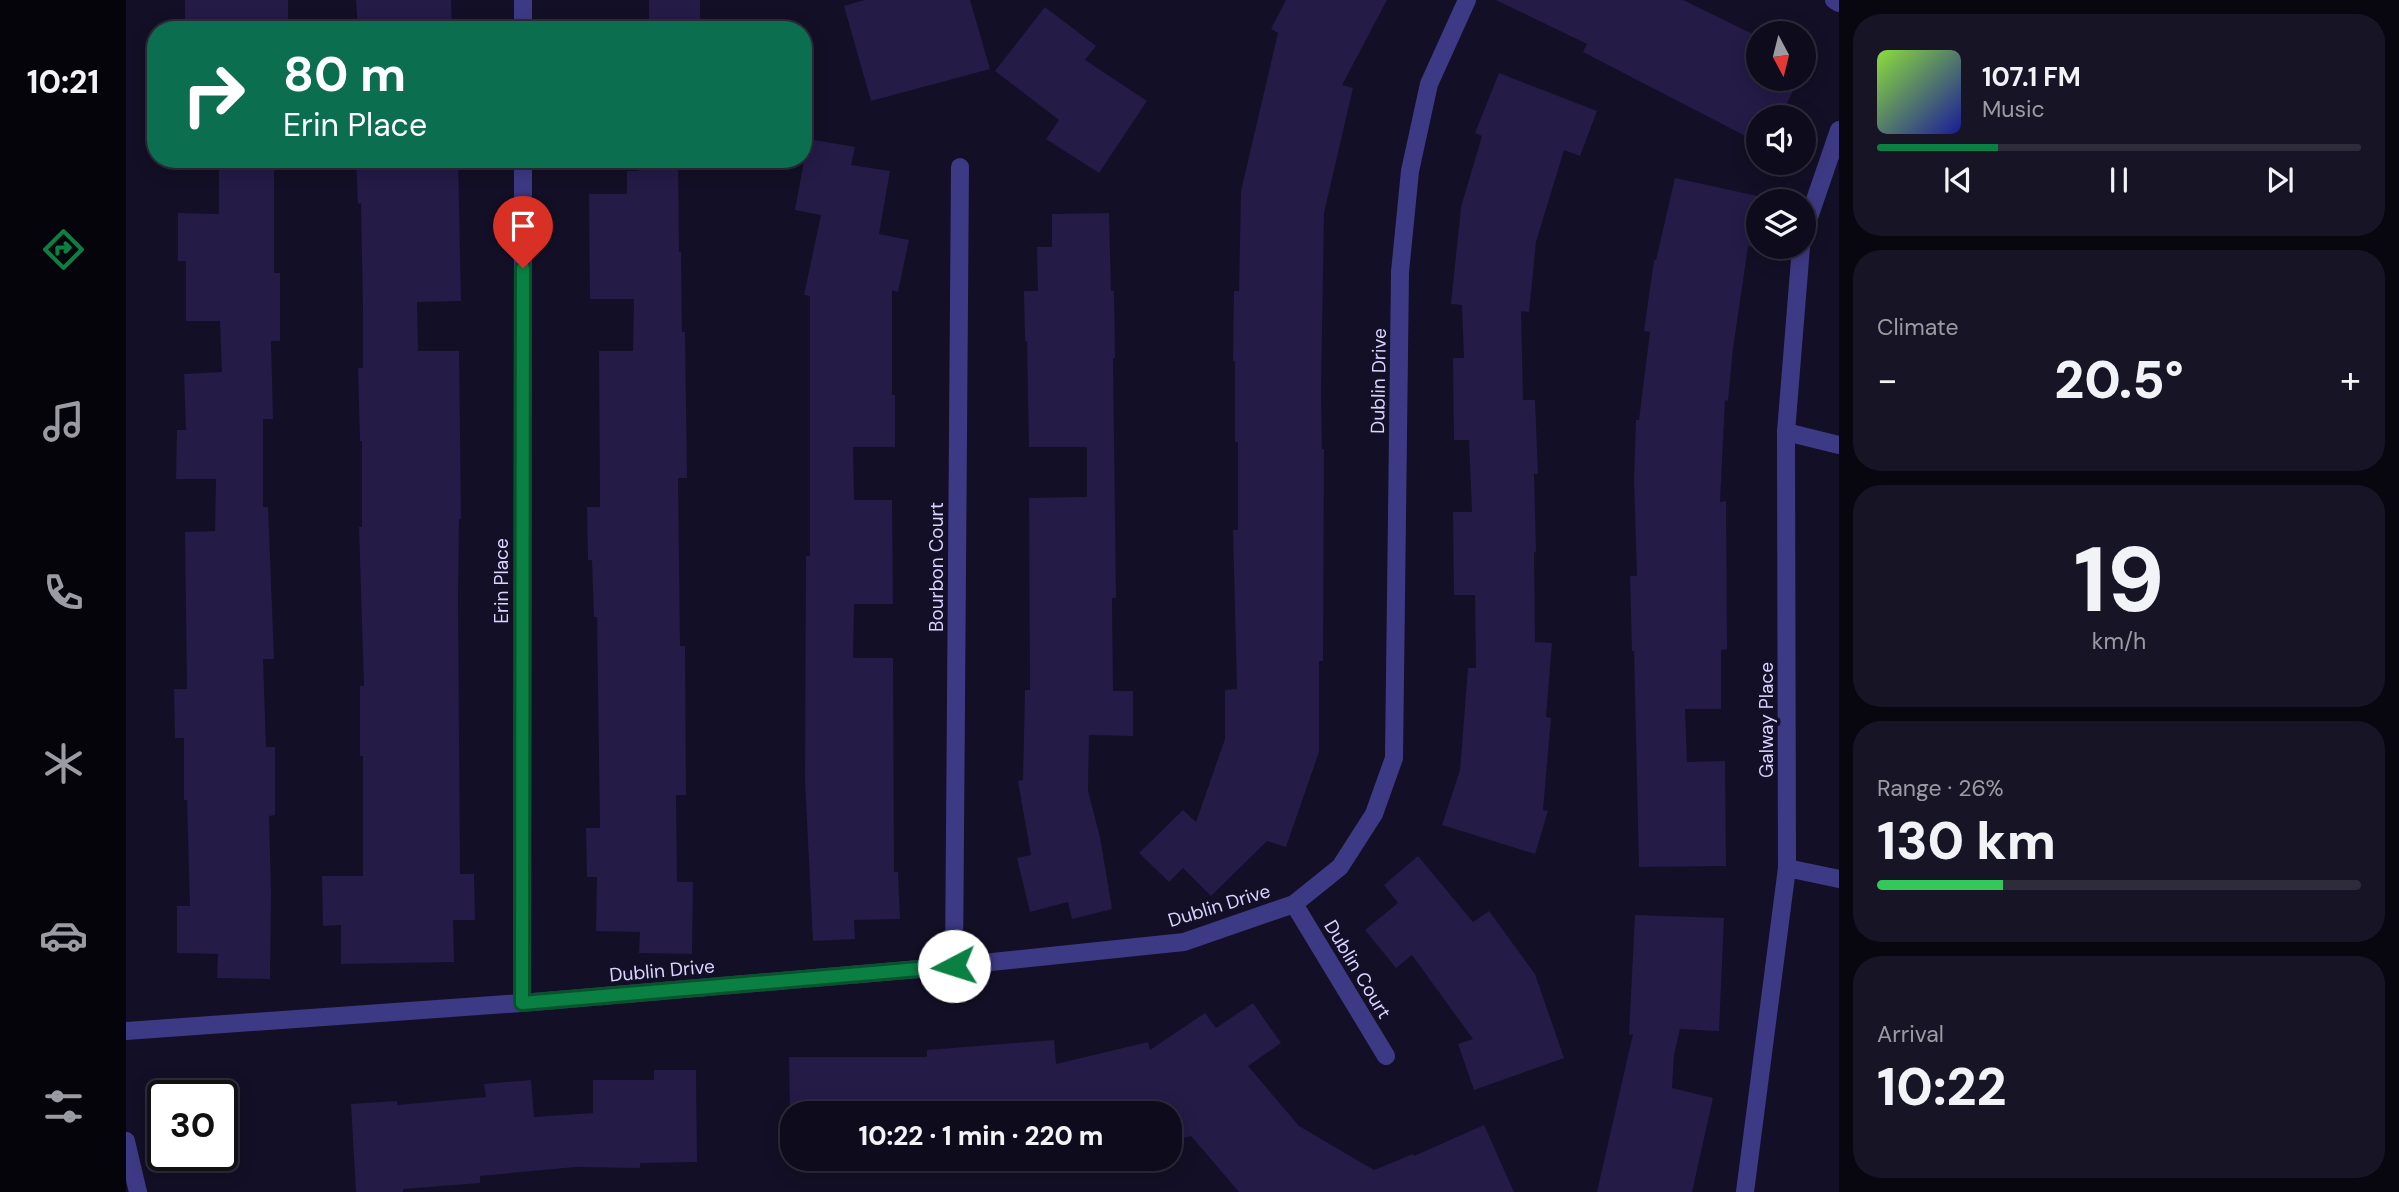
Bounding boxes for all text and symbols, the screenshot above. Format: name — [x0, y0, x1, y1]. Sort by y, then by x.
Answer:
north arrow — [1746, 21, 1816, 91]
map controls — [1746, 21, 1816, 259]
text: 80 m — [283, 42, 406, 106]
icon: right — [168, 49, 259, 140]
text: 107.1 FM — [1982, 60, 2081, 94]
text: 10:21 — [27, 61, 99, 103]
text: Music — [1982, 94, 2045, 124]
text: Erin Place — [283, 104, 427, 146]
button: sound — [1746, 105, 1816, 175]
icon: previous — [1939, 161, 1977, 199]
icon: pause — [2100, 161, 2138, 199]
icon: next — [2261, 161, 2299, 199]
button: layers — [1746, 189, 1816, 259]
pin — [493, 196, 553, 268]
icon: arrive — [504, 207, 542, 245]
icon: directions — [39, 225, 88, 274]
text: Climate — [1877, 312, 1959, 342]
street label: Dublin Drive — [1365, 328, 1392, 434]
text: 20.5° — [2054, 346, 2184, 414]
text: − — [1877, 355, 1898, 405]
text: + — [2340, 355, 2361, 405]
icon: music — [39, 397, 88, 446]
street label: Bourbon Court — [924, 502, 949, 632]
text: 19 — [2074, 521, 2164, 639]
street label: Erin Place — [489, 538, 514, 624]
icon: phone — [39, 568, 88, 617]
text: km/h — [2092, 626, 2146, 656]
street label: Galway Place — [1754, 662, 1779, 778]
icon: climate — [39, 739, 88, 788]
text: Range · 26% — [1877, 773, 2004, 803]
text: 130 km — [1877, 807, 2056, 875]
street label: Dublin Drive — [1165, 878, 1273, 933]
icon: car — [39, 911, 88, 960]
street label: Dublin Court — [1318, 915, 1397, 1023]
position arrow — [917, 929, 991, 1003]
street label: Dublin Drive — [608, 953, 716, 988]
text: Arrival — [1877, 1019, 1944, 1049]
text: 10:22 — [1877, 1053, 2007, 1121]
speed limit sign: 30 — [147, 1080, 238, 1171]
icon: filters — [39, 1082, 88, 1131]
text: 10:22 · 1 min · 220 m — [859, 1119, 1103, 1153]

